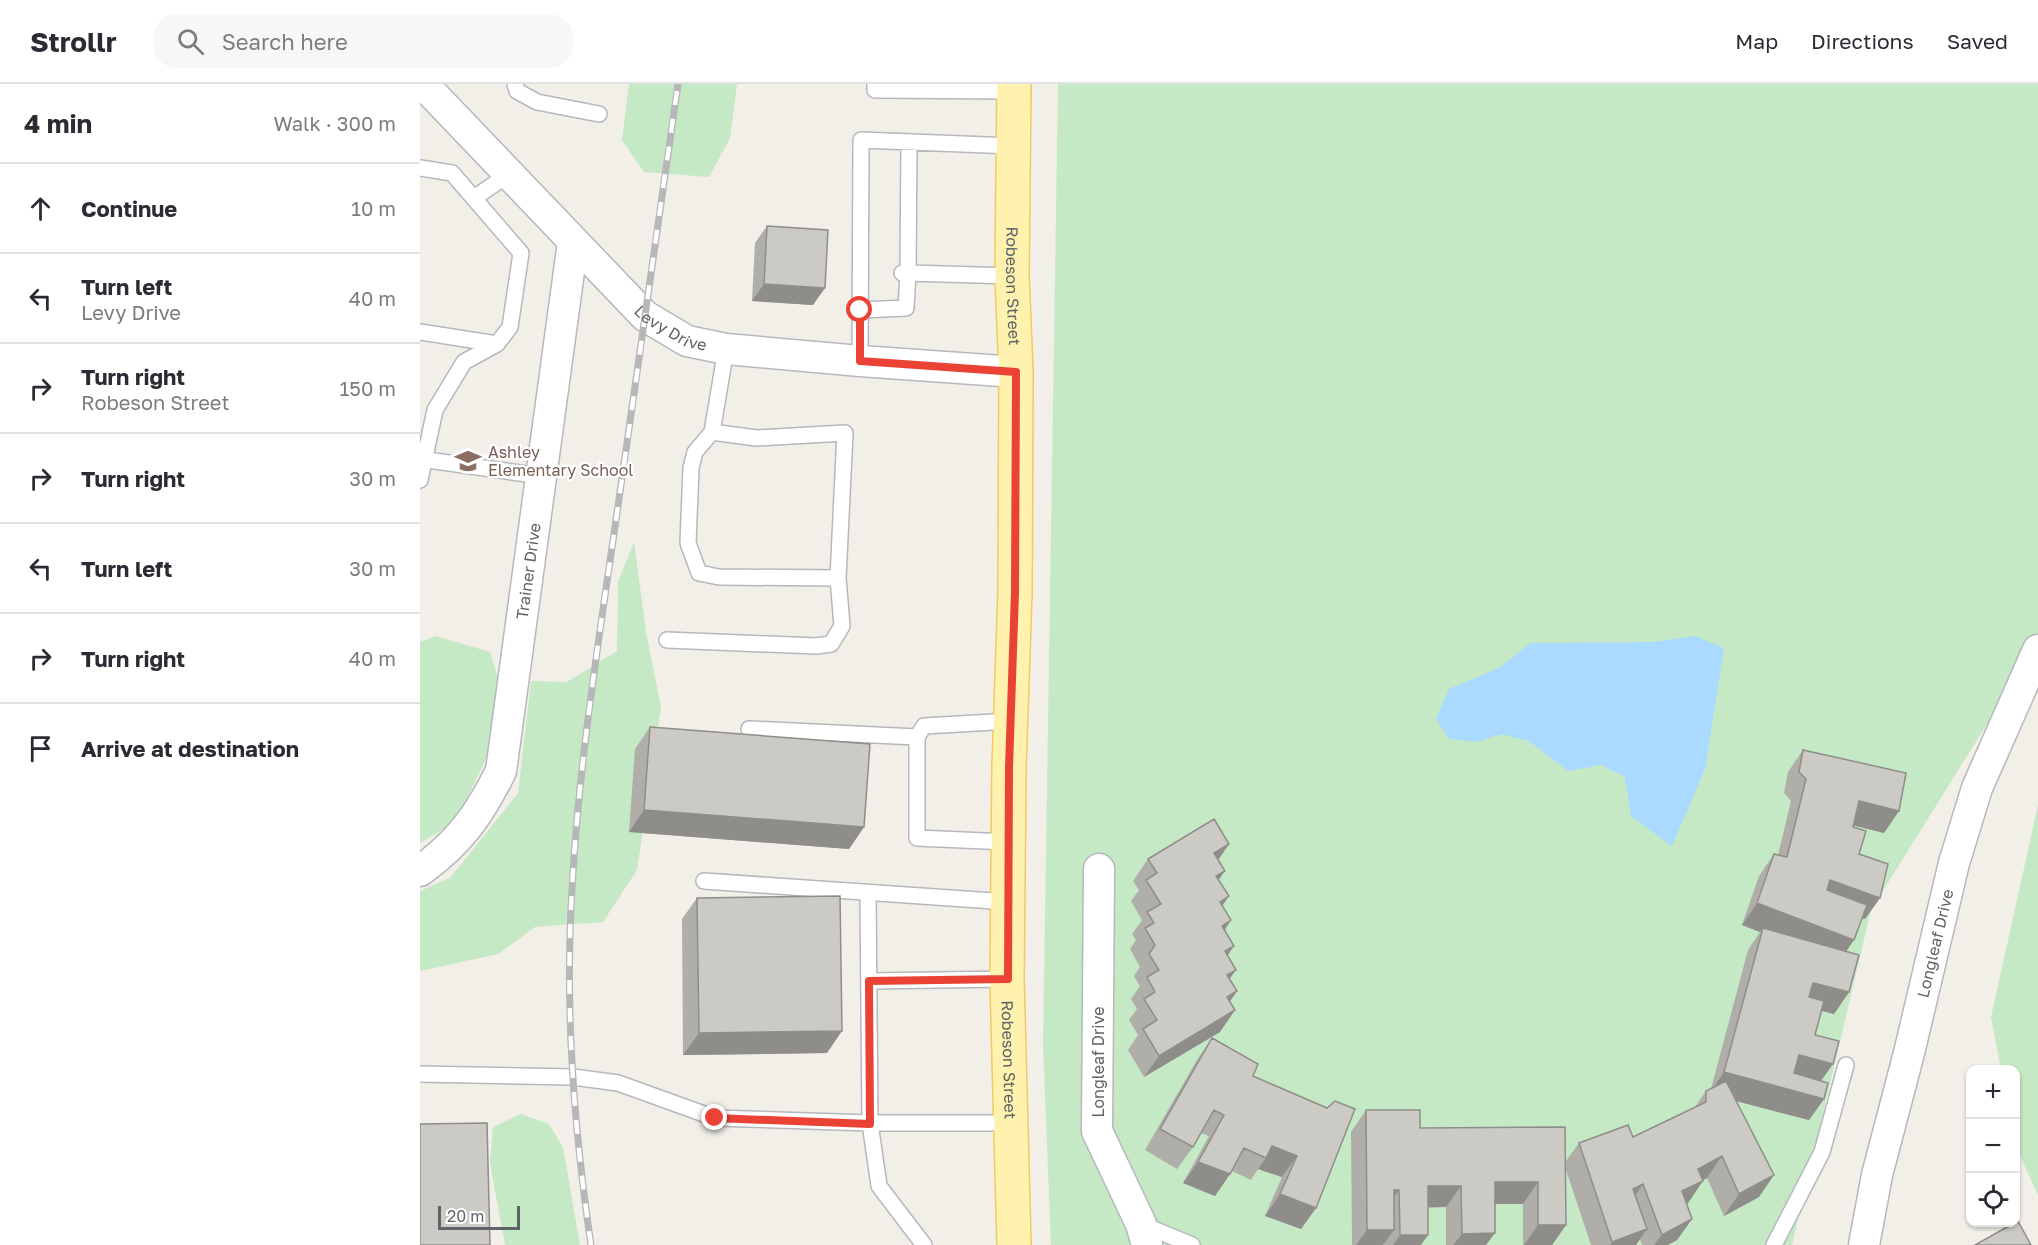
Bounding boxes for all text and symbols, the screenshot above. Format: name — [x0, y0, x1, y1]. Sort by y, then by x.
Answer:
search box — [153, 14, 573, 68]
text: Strollr — [30, 25, 117, 58]
icon: search — [174, 25, 207, 58]
text: Search here — [222, 28, 348, 55]
text: Map — [1735, 28, 1778, 54]
text: Directions — [1811, 28, 1914, 54]
text: Saved — [1947, 28, 2008, 54]
text: 4 min — [24, 108, 92, 139]
text: Walk · 300 m — [273, 111, 396, 135]
icon: ahead — [24, 192, 57, 225]
text: Continue — [81, 195, 177, 222]
text: 10 m — [351, 196, 396, 220]
street label: Robeson Street — [1002, 226, 1025, 346]
text: Turn left — [81, 273, 172, 300]
icon: left — [24, 282, 57, 315]
text: 40 m — [349, 286, 396, 310]
route start — [846, 296, 872, 322]
text: Levy Drive — [81, 300, 181, 324]
street label: Levy Drive — [630, 301, 709, 355]
text: Turn right — [81, 363, 185, 390]
icon: right — [24, 372, 57, 405]
text: 150 m — [340, 376, 396, 400]
text: Robeson Street — [81, 390, 229, 414]
place label: Ashley Elementary School — [488, 442, 633, 480]
school or university icon: Ashley Elementary School — [453, 446, 483, 476]
icon: right — [24, 462, 57, 495]
text: Turn right — [81, 465, 185, 492]
text: 30 m — [349, 466, 396, 490]
street label: Trainer Drive — [512, 522, 545, 620]
icon: left — [24, 552, 57, 585]
text: Turn left — [81, 555, 172, 582]
text: 30 m — [349, 556, 396, 580]
icon: right — [24, 642, 57, 675]
text: Turn right — [81, 645, 185, 672]
text: 40 m — [349, 646, 396, 670]
icon: arrive — [24, 732, 57, 765]
text: Arrive at destination — [81, 735, 299, 762]
street label: Longleaf Drive — [1912, 887, 1958, 1000]
street label: Robeson Street — [998, 1000, 1021, 1119]
street label: Longleaf Drive — [1088, 1006, 1108, 1118]
map controls — [1966, 1065, 2020, 1227]
button: + — [1966, 1065, 2020, 1119]
route end — [701, 1104, 727, 1130]
button: − — [1966, 1119, 2020, 1173]
button: locate — [1966, 1173, 2020, 1227]
scale bar — [438, 1203, 520, 1230]
text: 20 m — [447, 1206, 484, 1226]

